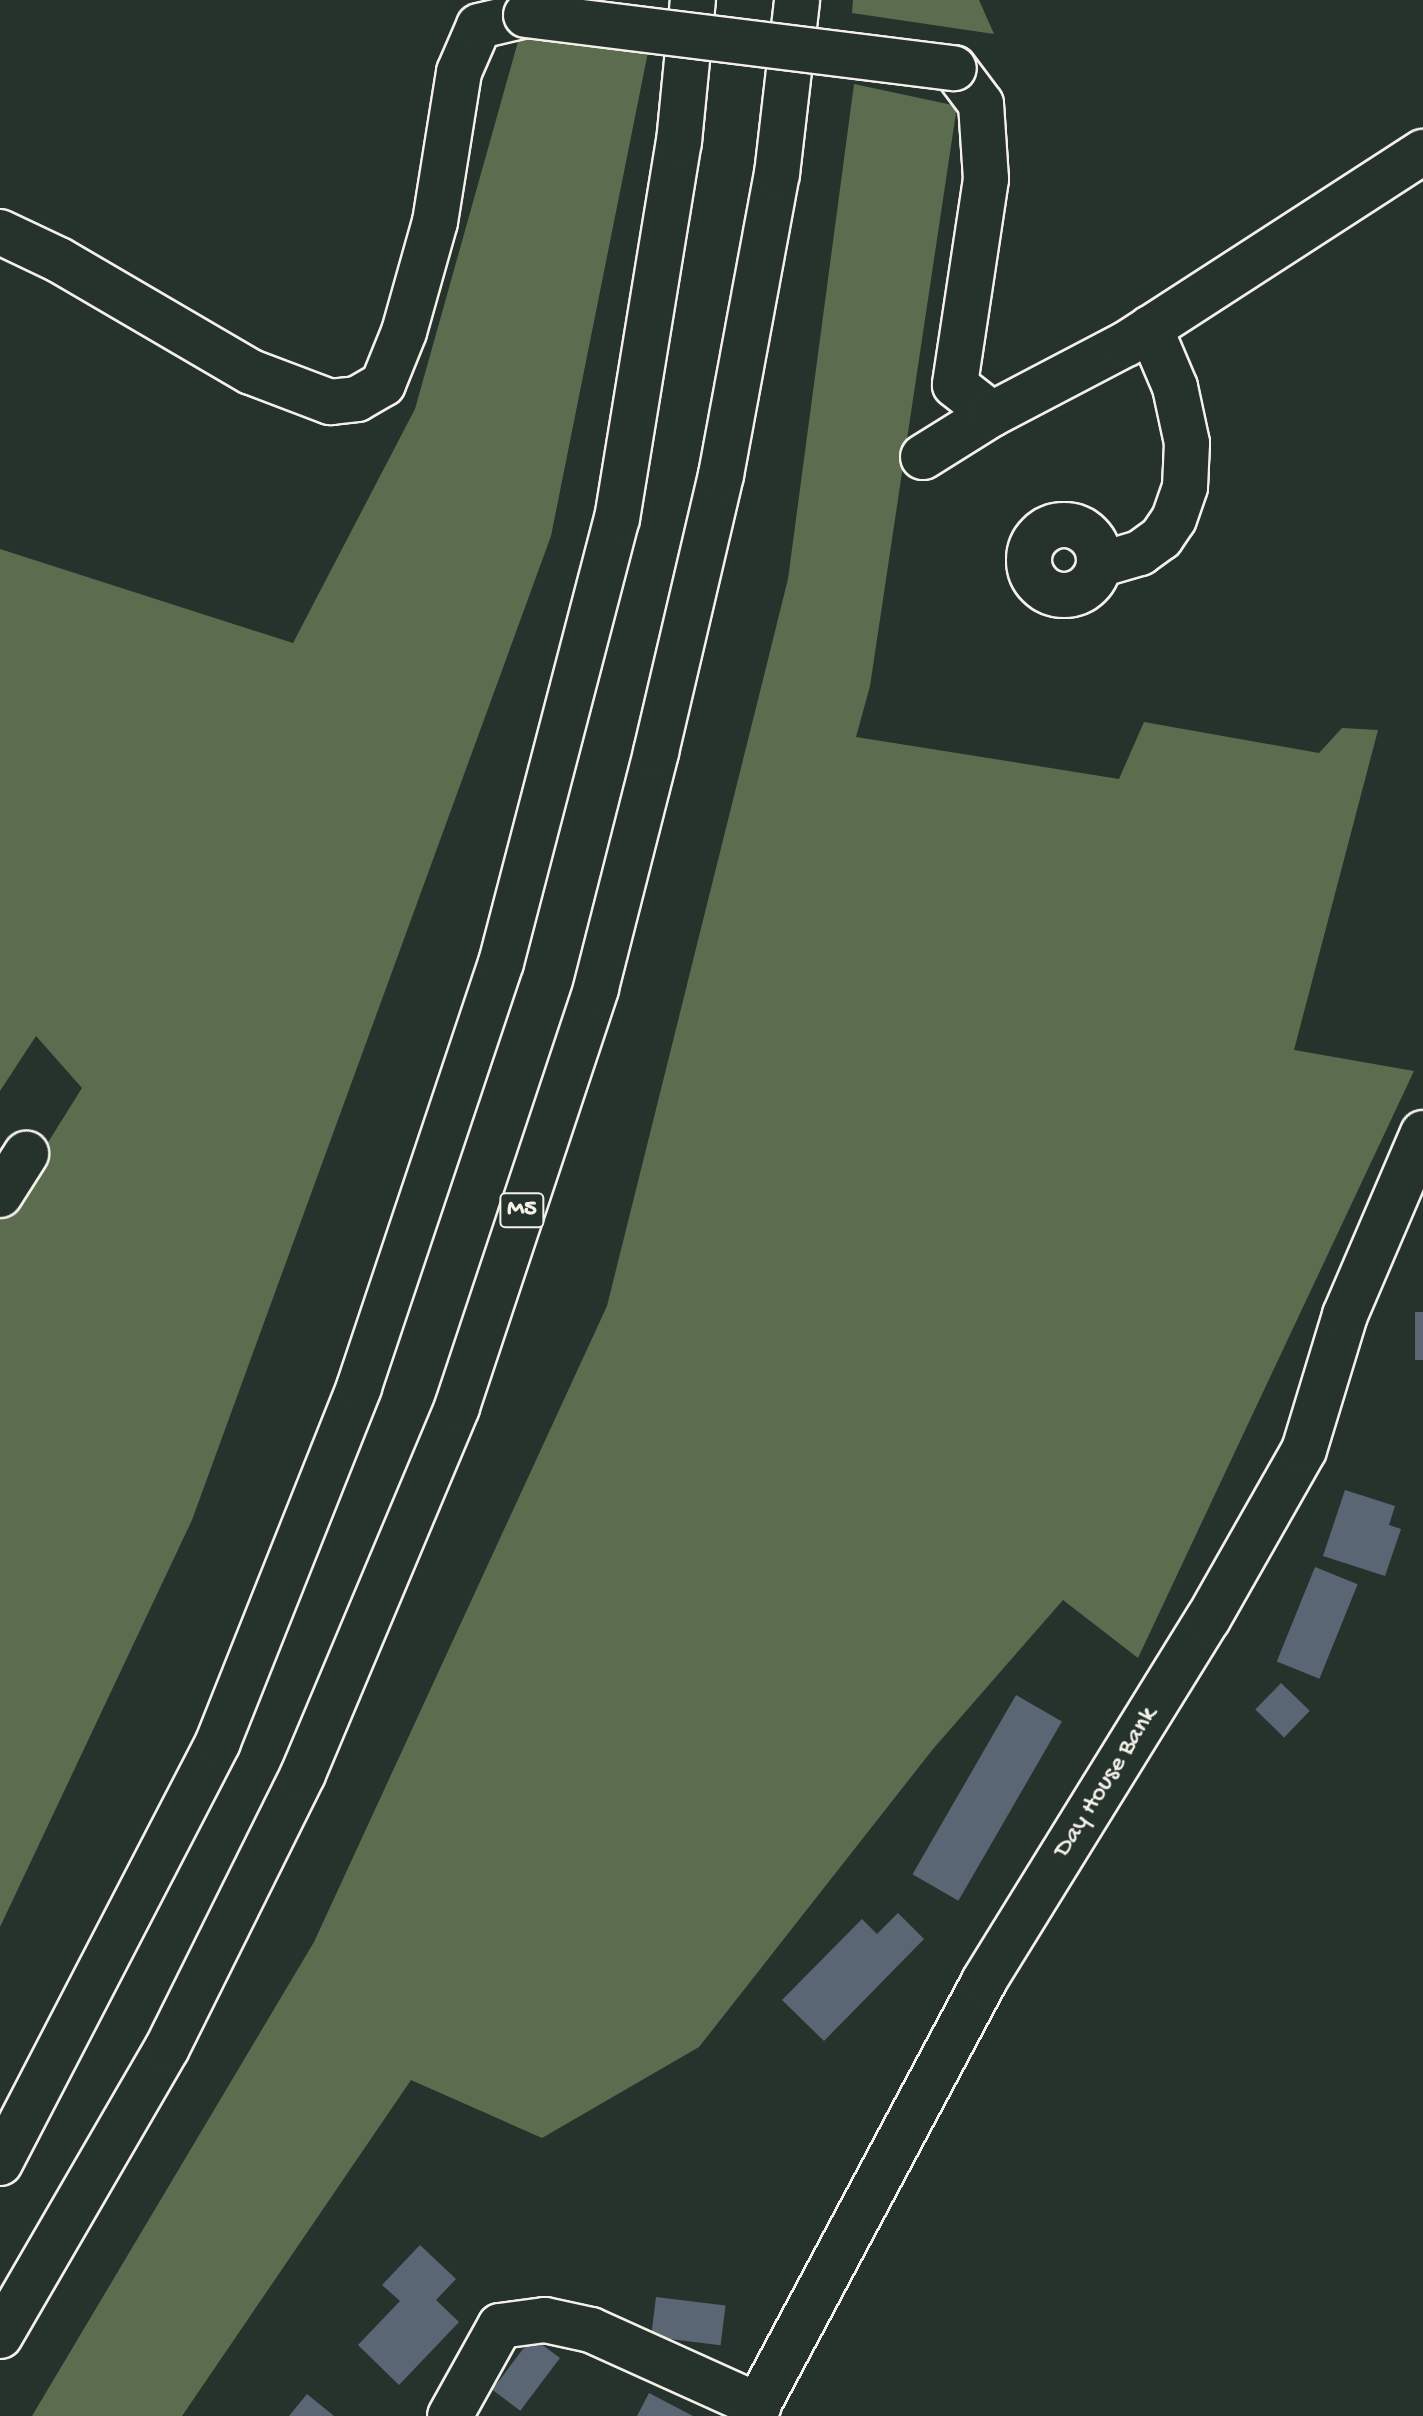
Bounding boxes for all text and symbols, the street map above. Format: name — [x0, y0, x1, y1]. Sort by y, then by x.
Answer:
road number: M5 — [498, 1190, 546, 1230]
street label: Day House Bank — [1048, 1702, 1166, 1864]

